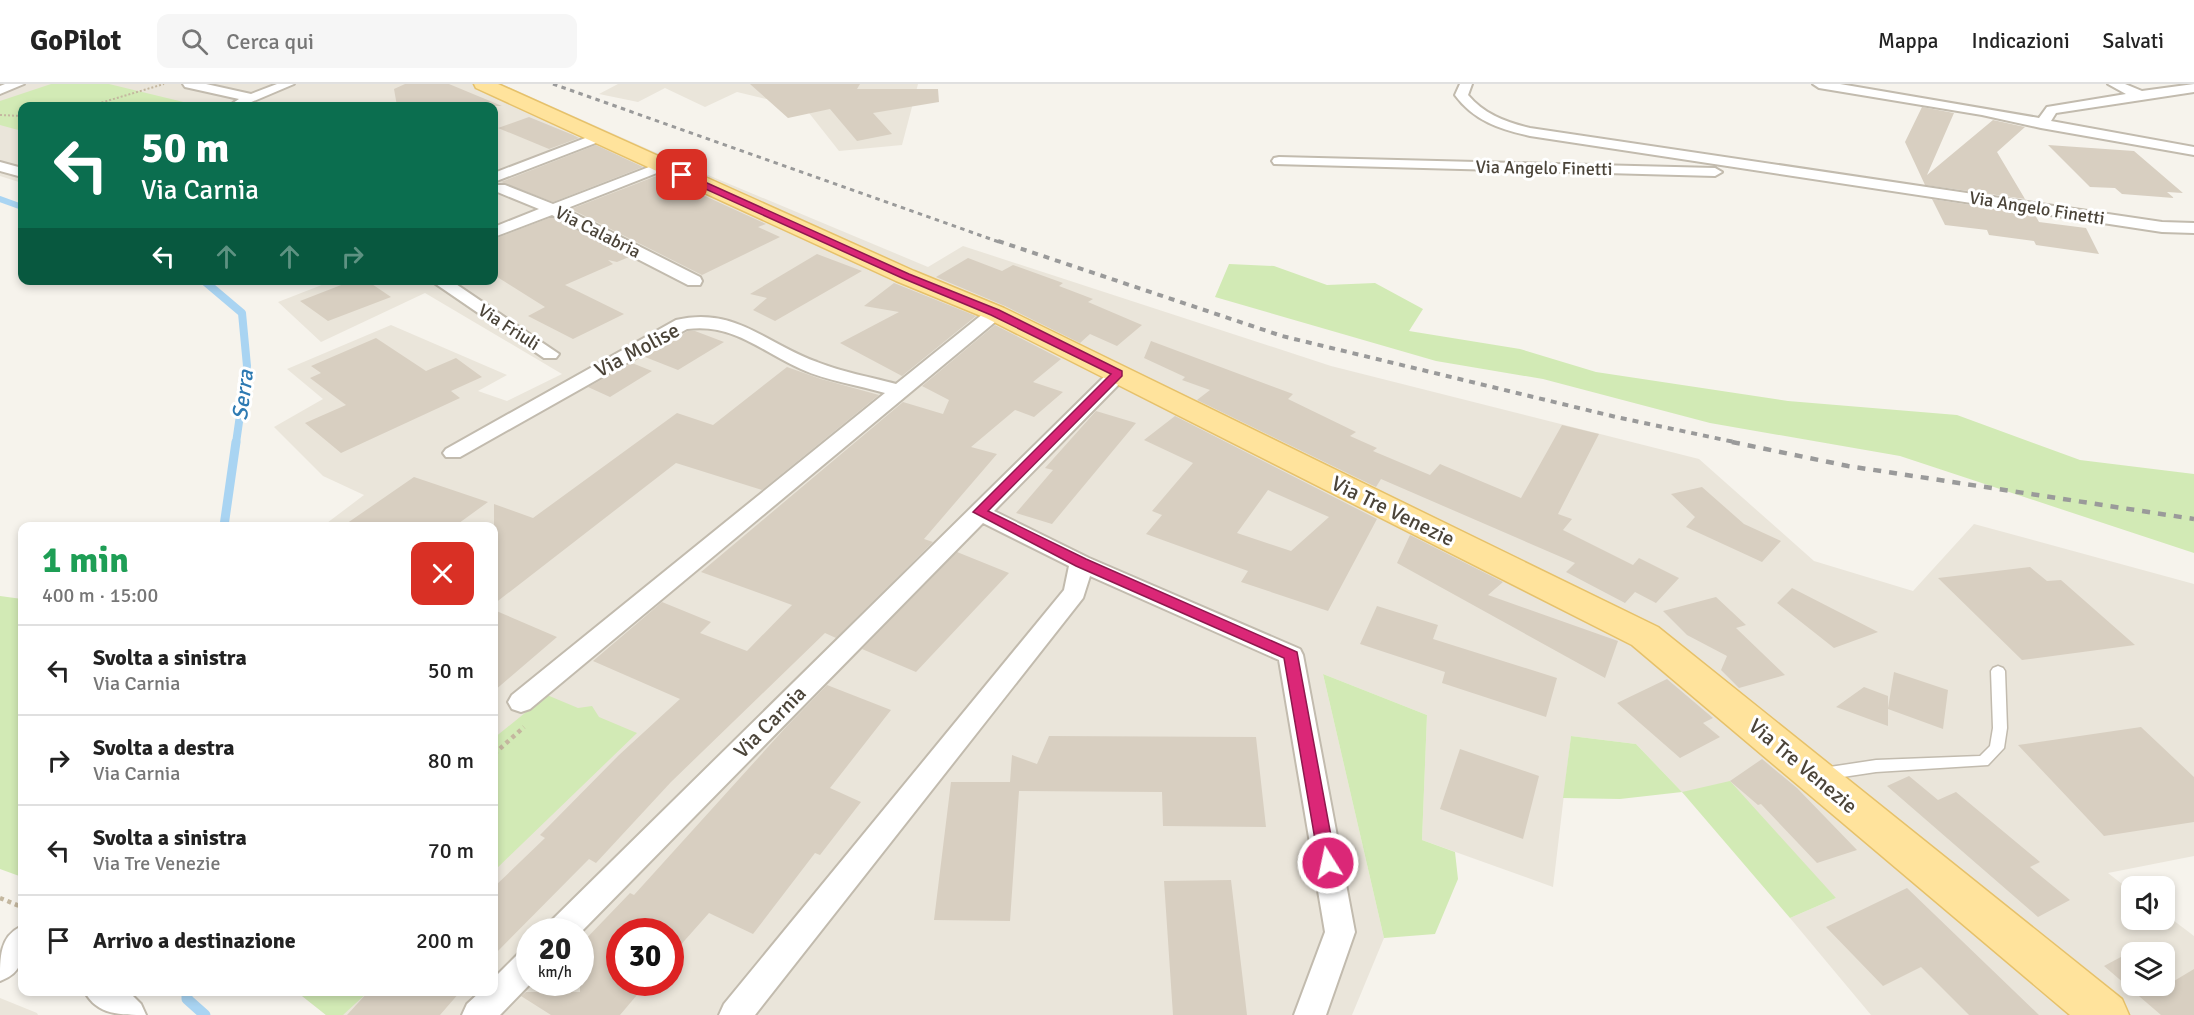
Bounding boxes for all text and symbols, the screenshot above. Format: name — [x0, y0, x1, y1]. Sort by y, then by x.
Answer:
search box — [157, 14, 577, 68]
text: GoPilot — [30, 24, 121, 58]
icon: search — [178, 25, 211, 58]
text: Cerca qui — [226, 28, 314, 55]
text: Mappa — [1878, 28, 1939, 54]
text: Indicazioni — [1972, 28, 2070, 54]
text: Salvati — [2103, 28, 2164, 54]
text: 50 m — [141, 123, 230, 174]
icon: left — [42, 126, 120, 204]
pin — [656, 149, 707, 200]
street label: Via Angelo Finetti — [1475, 156, 1613, 180]
icon: arrive — [665, 158, 698, 191]
text: Via Carnia — [141, 174, 259, 207]
street label: Via Angelo Finetti — [1968, 186, 2106, 230]
street label: Via Calabria — [552, 201, 644, 263]
icon: left — [147, 240, 180, 273]
icon: ahead — [210, 240, 243, 273]
icon: ahead — [273, 240, 306, 273]
icon: right — [336, 240, 369, 273]
street label: Via Friuli — [474, 299, 544, 355]
street label: Via Molise — [590, 317, 684, 383]
water label: Serra — [226, 368, 259, 422]
street label: Via Tre Venezie — [1327, 470, 1459, 552]
text: 1 min — [42, 538, 129, 583]
button: close — [411, 542, 474, 605]
text: 400 m · 15:00 — [42, 583, 158, 608]
text: Svolta a sinistra — [93, 644, 247, 671]
icon: left — [42, 654, 75, 687]
text: 50 m — [428, 657, 474, 684]
text: Via Carnia — [93, 671, 180, 696]
street label: Via Carnia — [728, 680, 812, 764]
street label: Via Tre Venezie — [1743, 713, 1863, 819]
text: Svolta a destra — [93, 734, 234, 761]
icon: right — [42, 744, 75, 777]
text: 80 m — [428, 747, 474, 774]
text: Via Carnia — [93, 761, 180, 786]
text: Svolta a sinistra — [93, 824, 247, 851]
position arrow — [1296, 831, 1360, 895]
icon: left — [42, 834, 75, 867]
text: 70 m — [428, 837, 474, 864]
text: Via Tre Venezie — [93, 851, 220, 876]
map controls — [2121, 876, 2175, 996]
button: sound — [2121, 876, 2175, 930]
speed limit sign: 30 — [606, 918, 684, 996]
icon: arrive — [42, 924, 75, 957]
text: Arrivo a destinazione — [93, 927, 296, 954]
text: 200 m — [416, 927, 474, 954]
text: 20 — [539, 931, 571, 968]
button: layers — [2121, 942, 2175, 996]
text: km/h — [538, 963, 572, 981]

